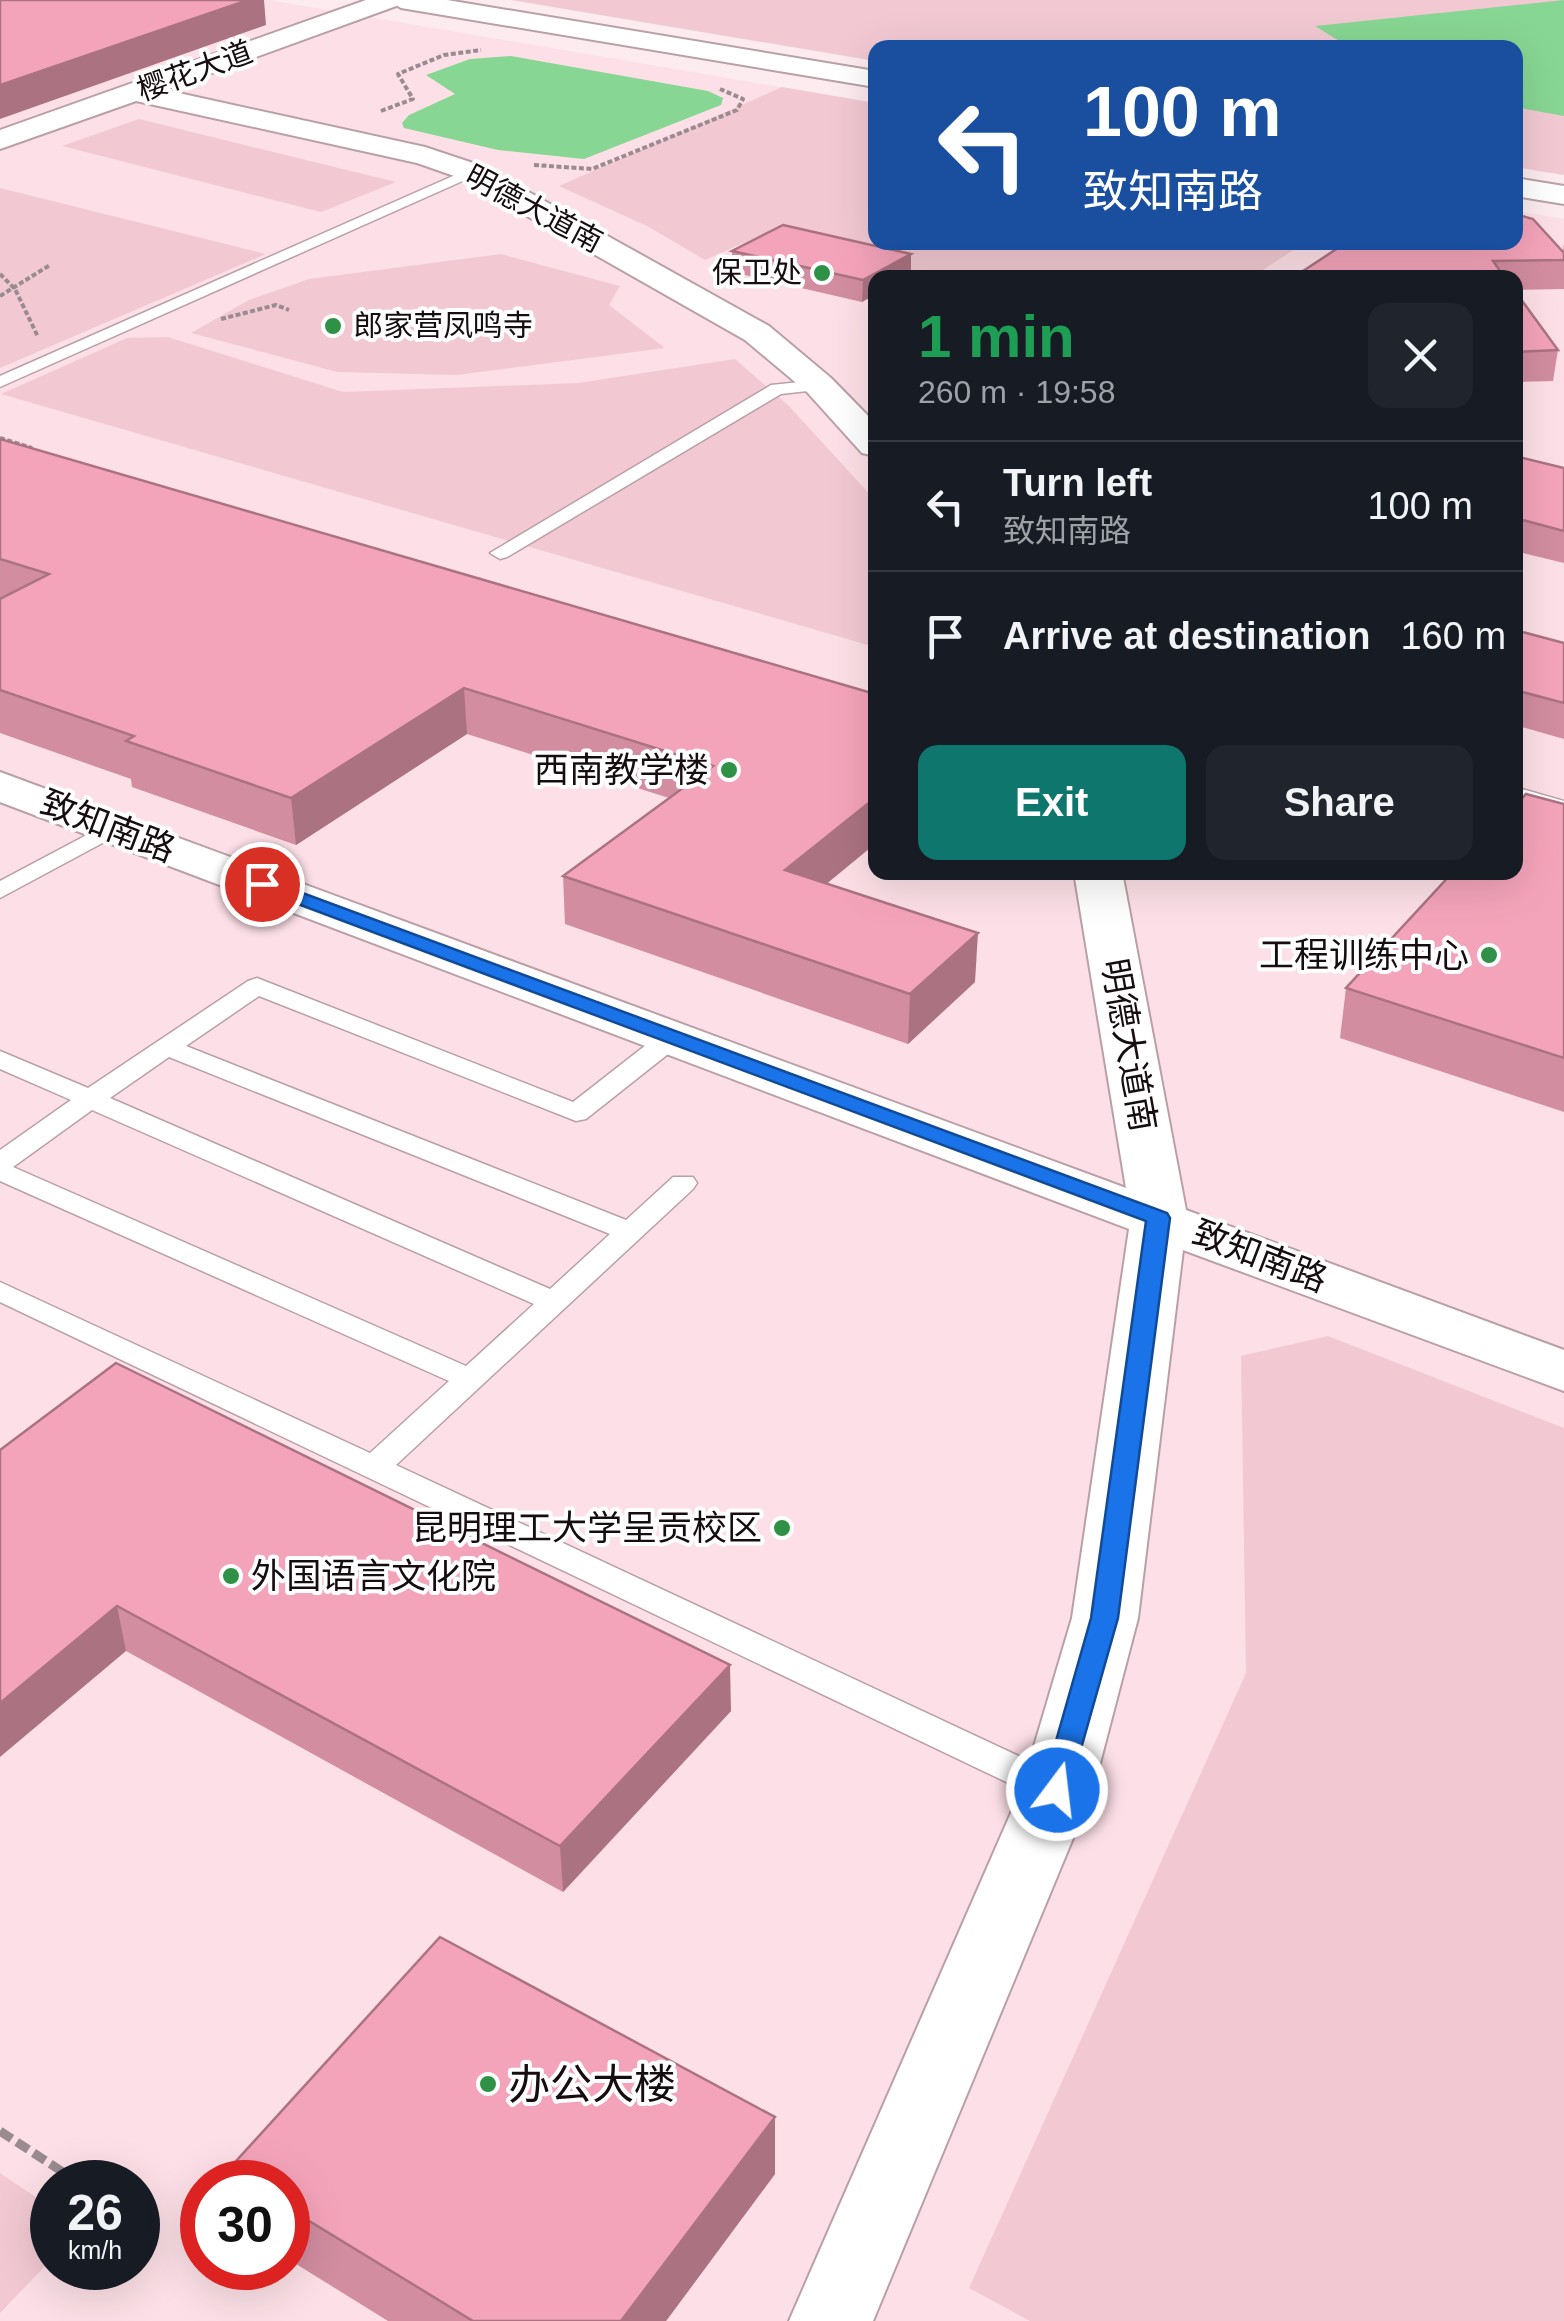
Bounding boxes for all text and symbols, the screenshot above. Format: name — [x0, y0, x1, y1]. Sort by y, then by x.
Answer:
street label: 樱花大道 — [133, 35, 257, 107]
text: 100 m — [1083, 73, 1281, 151]
icon: left — [918, 80, 1048, 210]
street label: 明德大道南 — [460, 159, 608, 258]
text: 致知南路 — [1083, 166, 1263, 217]
place label: 保卫处 — [712, 256, 802, 289]
marker: 保卫处 — [811, 262, 833, 284]
text: 1 min — [918, 303, 1075, 370]
button: close — [1368, 303, 1473, 408]
place label: 郎家营凤鸣寺 — [353, 309, 533, 342]
marker: 郎家营凤鸣寺 — [322, 315, 344, 337]
text: 260 m · 19:58 — [918, 374, 1115, 410]
text: Turn left — [1003, 462, 1152, 504]
icon: left — [918, 479, 973, 534]
text: 100 m — [1367, 485, 1473, 527]
text: 致知南路 — [1003, 513, 1131, 549]
icon: arrive — [918, 609, 973, 664]
text: Arrive at destination — [1003, 615, 1370, 657]
text: 160 m — [1400, 615, 1506, 657]
button: Exit — [918, 745, 1186, 860]
button: Share — [1206, 745, 1473, 860]
place label: 西南教学楼 — [534, 750, 709, 789]
marker: 西南教学楼 — [718, 759, 740, 781]
street label: 致知南路 — [36, 782, 181, 869]
pin — [220, 842, 305, 927]
icon: arrive — [235, 857, 290, 912]
place label: 工程训练中心 — [1259, 935, 1469, 974]
marker: 工程训练中心 — [1478, 944, 1500, 966]
street label: 明德大道南 — [1095, 955, 1164, 1134]
street label: 致知南路 — [1188, 1212, 1333, 1299]
place label: 昆明理工大学呈贡校区 — [412, 1508, 762, 1547]
marker: 昆明理工大学呈贡校区 — [771, 1517, 793, 1539]
place label: 外国语言文化院 — [251, 1556, 496, 1595]
marker: 外国语言文化院 — [220, 1565, 242, 1587]
position arrow — [1005, 1738, 1109, 1842]
place label: 办公大楼 — [508, 2061, 676, 2108]
marker: 办公大楼 — [477, 2073, 499, 2095]
speed limit sign: 30 — [180, 2160, 310, 2290]
text: 26 — [67, 2185, 123, 2241]
text: km/h — [68, 2236, 122, 2264]

